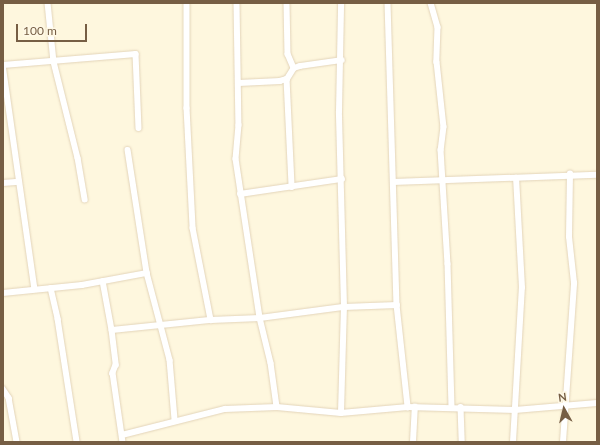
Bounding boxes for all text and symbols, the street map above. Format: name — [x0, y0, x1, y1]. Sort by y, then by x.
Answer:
scale bar — [18, 16, 89, 42]
text: 100 m — [23, 23, 57, 38]
north arrow — [544, 389, 584, 429]
text: N — [557, 390, 567, 404]

